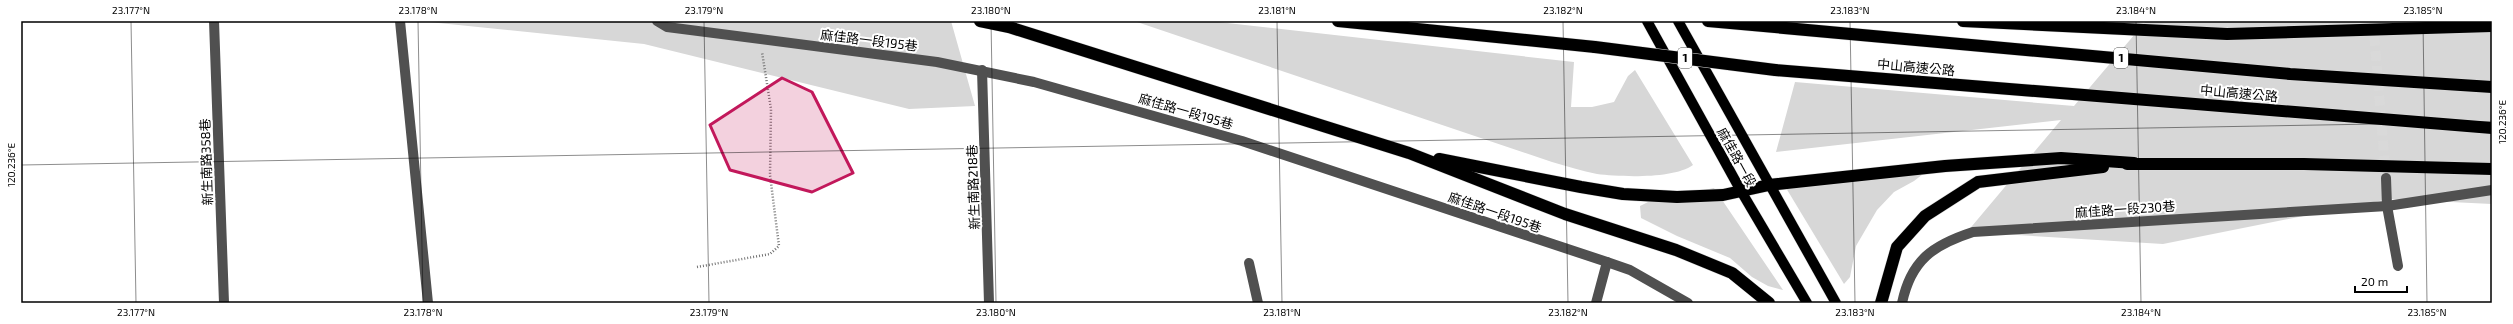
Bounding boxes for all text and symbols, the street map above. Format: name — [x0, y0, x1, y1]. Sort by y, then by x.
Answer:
text: 23.177°N — [112, 4, 150, 16]
text: 23.178°N — [399, 4, 437, 16]
text: 23.179°N — [685, 4, 723, 16]
text: 23.180°N — [971, 4, 1011, 16]
text: 23.181°N — [1258, 4, 1296, 16]
text: 23.182°N — [1543, 4, 1583, 16]
text: 23.183°N — [1830, 4, 1870, 16]
text: 23.184°N — [2116, 4, 2156, 16]
text: 23.185°N — [2403, 4, 2443, 16]
street label: 麻佳路一段195巷 — [820, 26, 918, 54]
road number: 1 — [1678, 48, 1692, 68]
road number: 1 — [2114, 48, 2128, 68]
street label: 中山高速公路 — [1876, 56, 1956, 78]
street label: 中山高速公路 — [2199, 82, 2279, 104]
street label: 麻佳路一段195巷 — [1137, 90, 1235, 132]
text: 120.236°E — [2496, 100, 2508, 144]
street label: 新生南路358巷 — [196, 118, 216, 206]
street label: 麻佳路一段 — [1714, 125, 1760, 189]
text: 120.236°E — [5, 143, 17, 187]
street label: 新生南路218巷 — [964, 144, 982, 230]
street label: 麻佳路一段195巷 — [1446, 189, 1544, 235]
street label: 麻佳路一段230巷 — [2074, 198, 2176, 220]
scale bar — [2355, 268, 2407, 294]
text: 20 m — [2361, 274, 2388, 288]
text: 23.177°N — [117, 306, 155, 318]
text: 23.178°N — [404, 306, 442, 318]
text: 23.179°N — [690, 306, 728, 318]
text: 23.180°N — [976, 306, 1016, 318]
text: 23.181°N — [1263, 306, 1301, 318]
text: 23.182°N — [1548, 306, 1588, 318]
text: 23.183°N — [1835, 306, 1875, 318]
text: 23.184°N — [2121, 306, 2161, 318]
text: 23.185°N — [2407, 306, 2447, 318]

